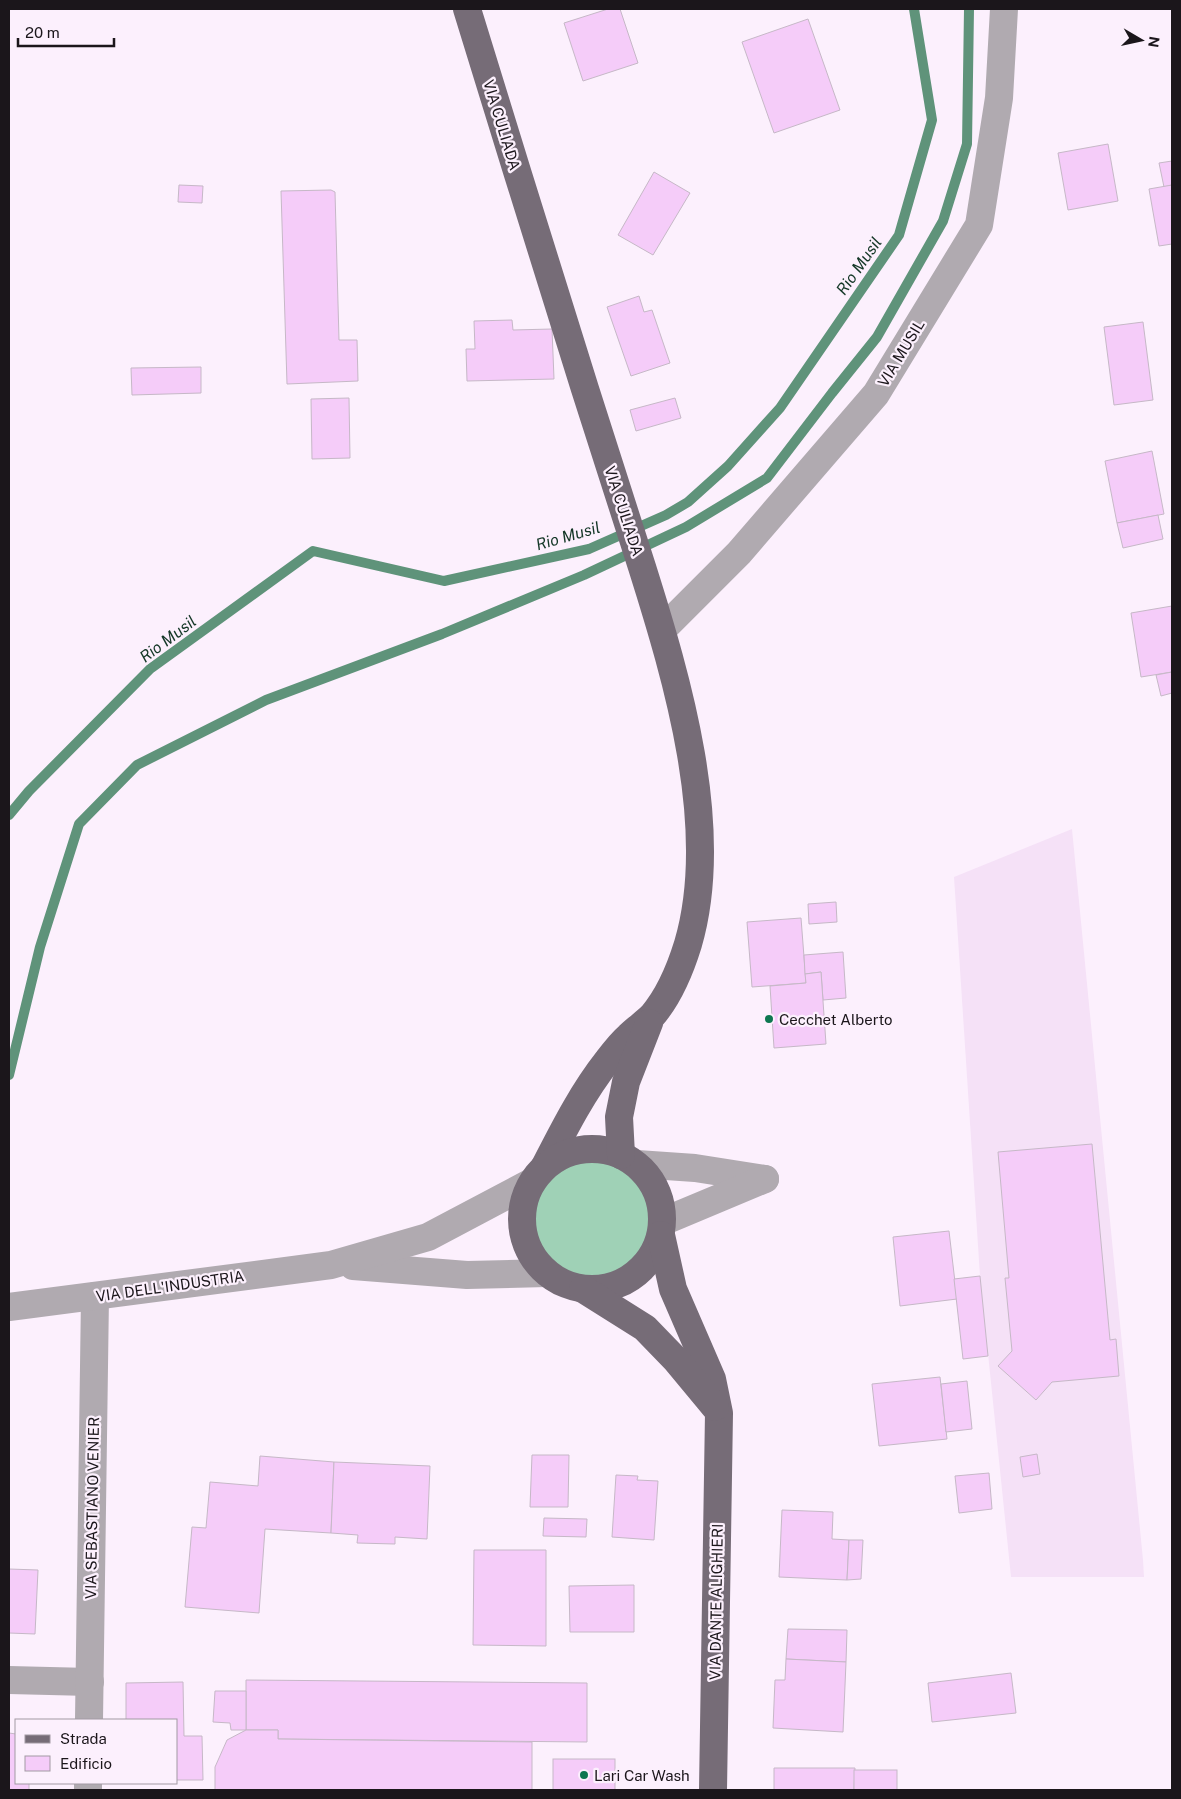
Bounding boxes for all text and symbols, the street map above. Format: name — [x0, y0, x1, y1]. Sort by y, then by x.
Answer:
scale bar — [18, 15, 114, 47]
north arrow — [1116, 15, 1166, 65]
text: 20 m — [25, 24, 60, 41]
text: N — [1145, 35, 1163, 49]
street label: VIA CULIADA — [480, 78, 524, 173]
water label: Rio Musil — [832, 234, 886, 298]
street label: VIA MUSIL — [874, 316, 928, 390]
street label: VIA CULIADA — [601, 464, 647, 558]
water label: Rio Musil — [534, 518, 602, 554]
water label: Rio Musil — [136, 612, 200, 666]
place label: Cecchet Alberto — [779, 1011, 893, 1028]
marker: Cecchet Alberto — [763, 1013, 775, 1025]
street label: VIA DELL'INDUSTRIA — [95, 1267, 246, 1305]
street label: VIA SEBASTIANO VENIER — [82, 1417, 102, 1599]
street label: VIA DANTE ALIGHIERI — [706, 1524, 726, 1680]
legend — [15, 1719, 178, 1784]
text: Strada — [60, 1730, 107, 1747]
text: Edificio — [60, 1755, 112, 1772]
place label: Lari Car Wash — [594, 1767, 690, 1784]
marker: Lari Car Wash — [578, 1769, 590, 1781]

